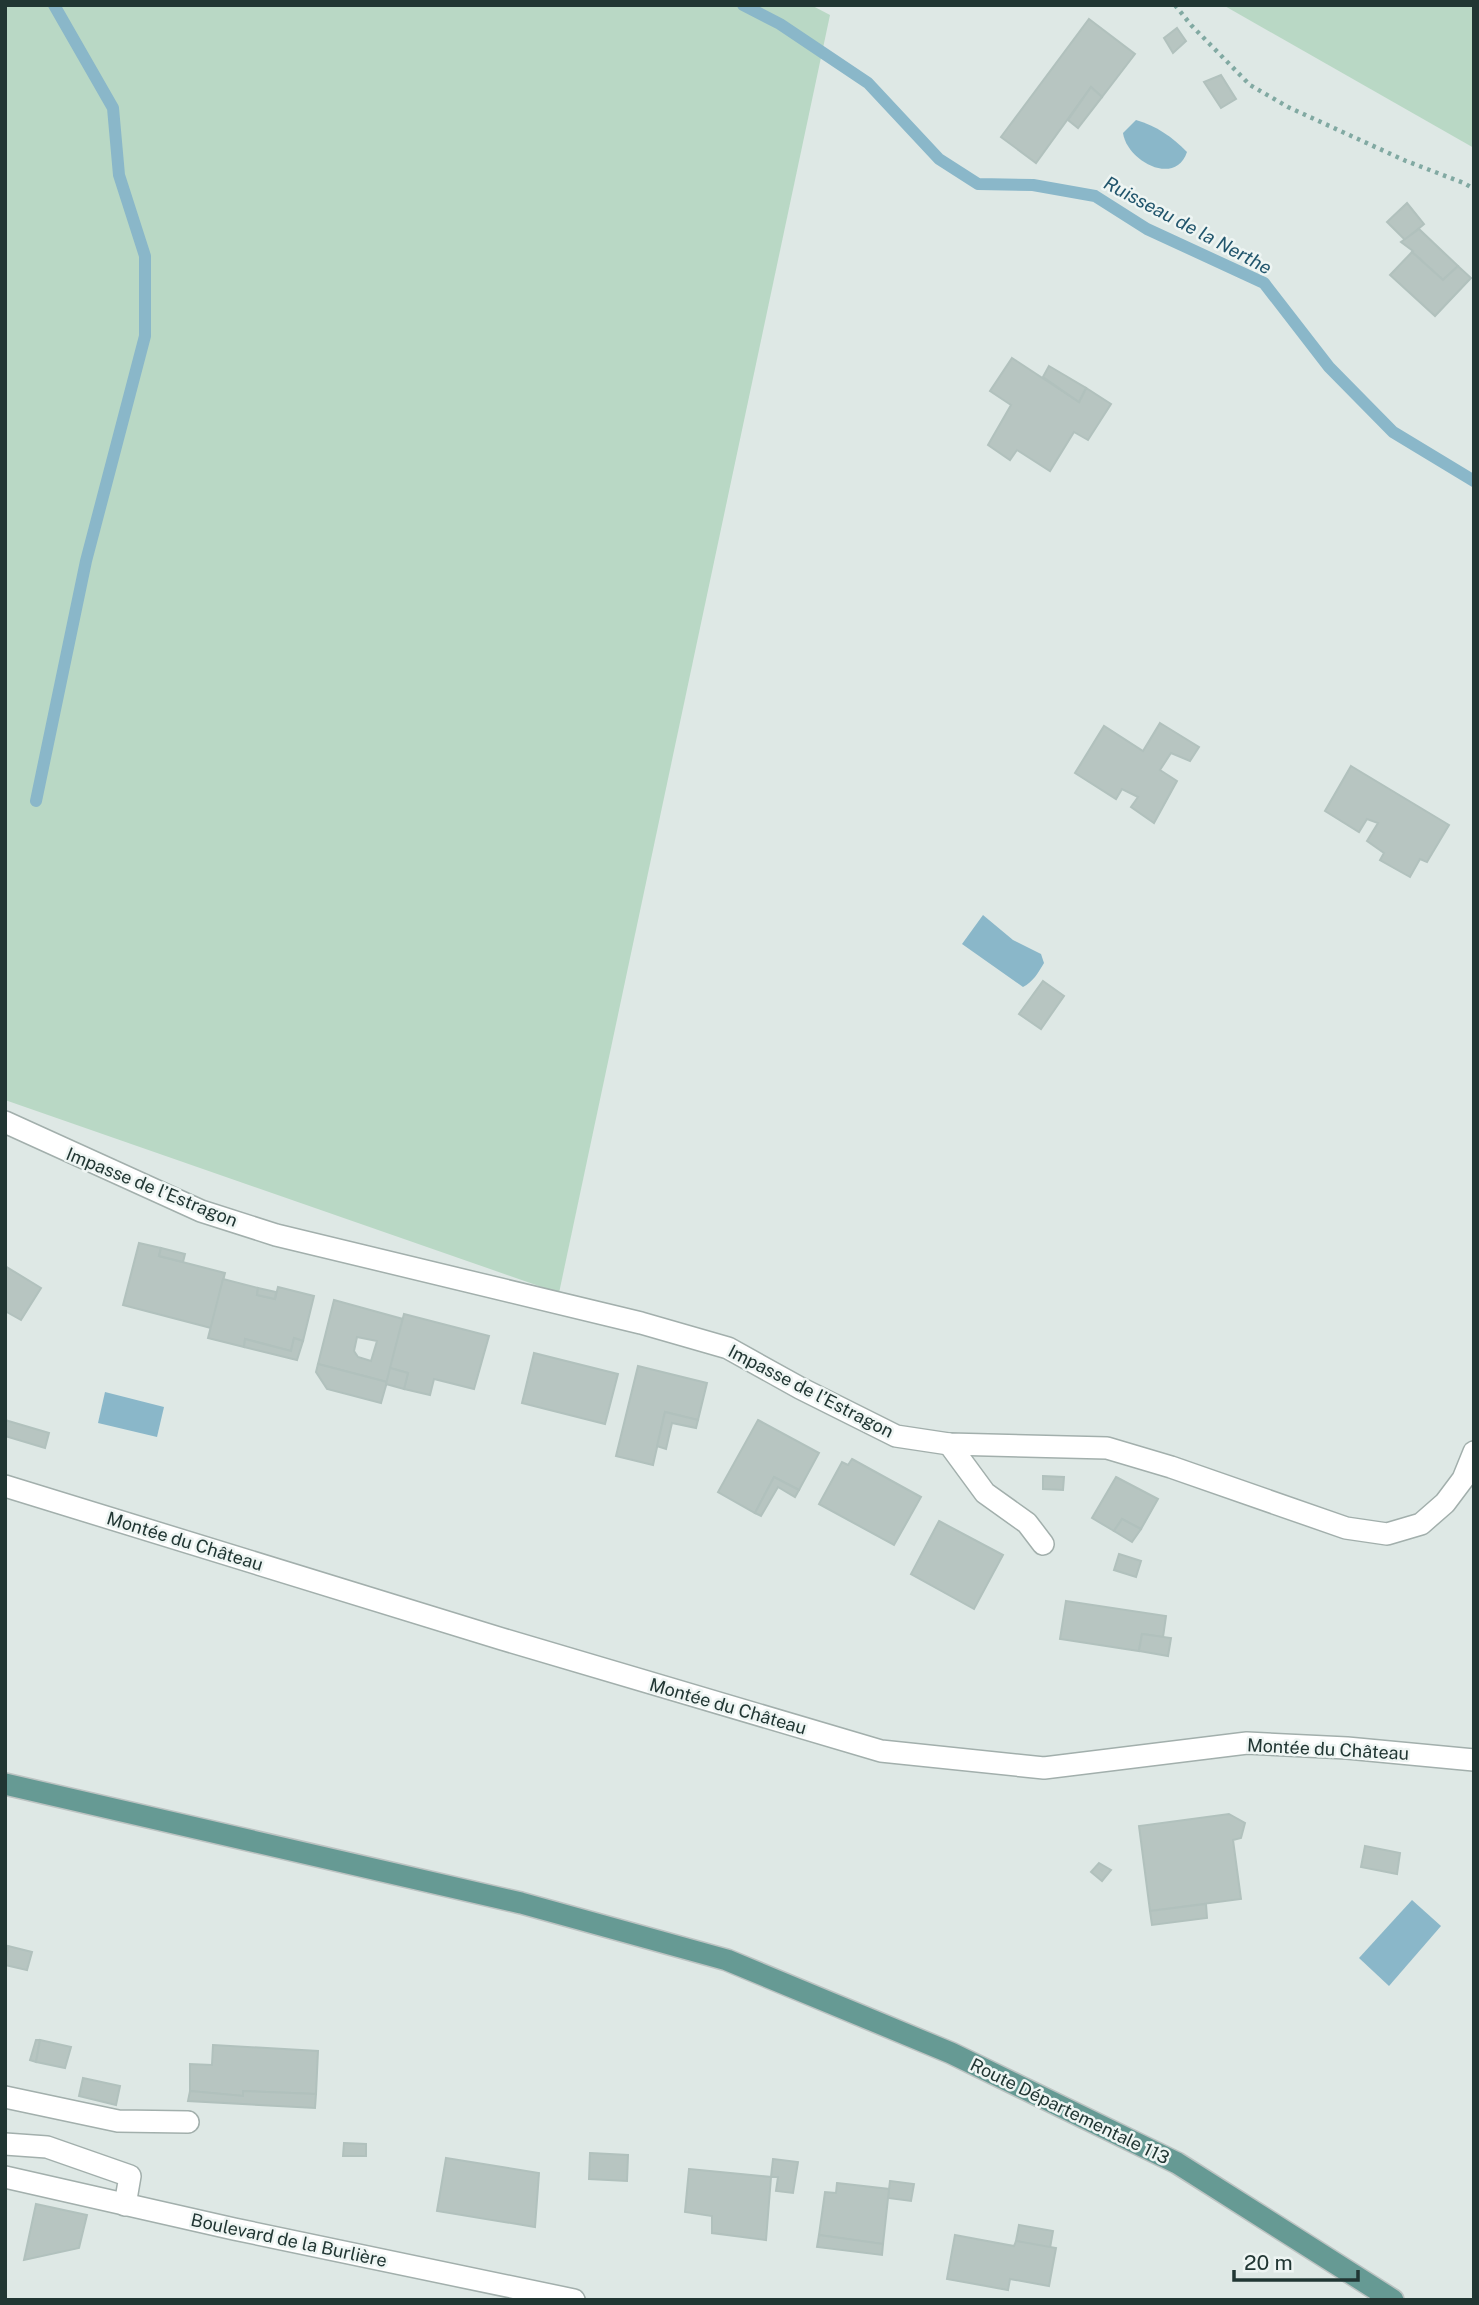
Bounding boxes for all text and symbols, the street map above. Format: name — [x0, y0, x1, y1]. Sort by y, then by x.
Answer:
water label: Ruisseau de la Nerthe — [1100, 171, 1276, 279]
street label: Impasse de l’Estragon — [63, 1143, 241, 1231]
street label: Impasse de l’Estragon — [725, 1340, 897, 1442]
street label: Montée du Château — [104, 1507, 266, 1575]
street label: Montée du Château — [647, 1674, 809, 1738]
street label: Montée du Château — [1246, 1734, 1410, 1764]
street label: Route Départementale 113 — [967, 2054, 1173, 2168]
street label: Boulevard de la Burlière — [189, 2209, 389, 2271]
scale bar — [1234, 2238, 1358, 2282]
text: 20 m — [1244, 2250, 1293, 2275]

